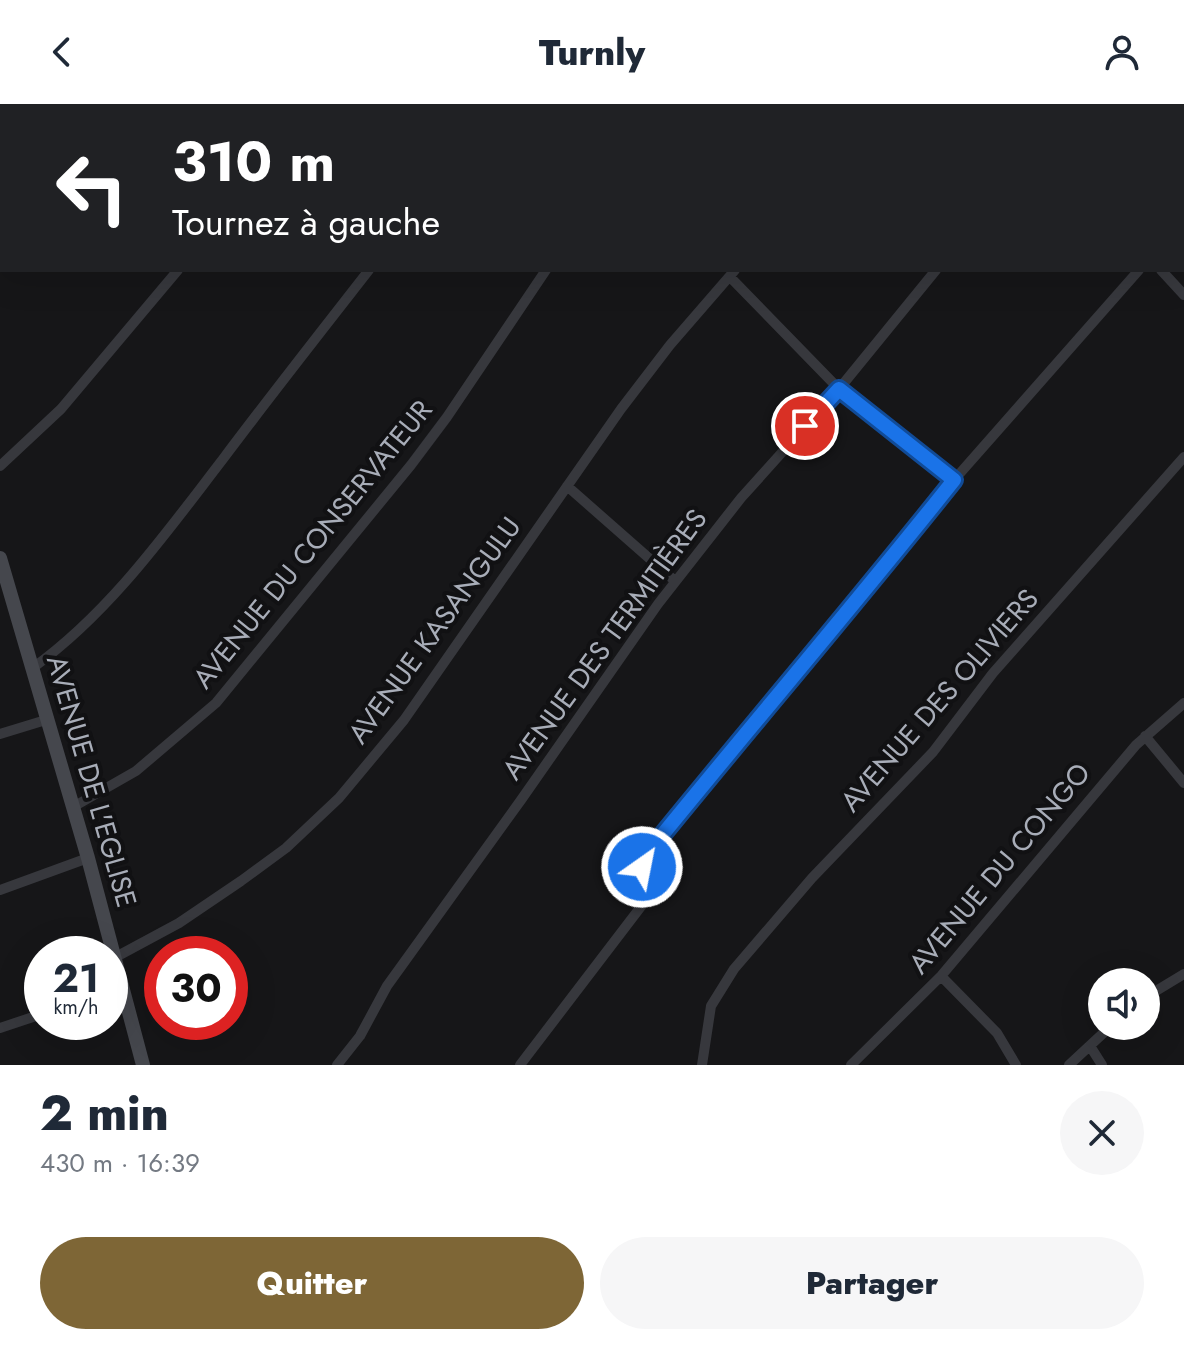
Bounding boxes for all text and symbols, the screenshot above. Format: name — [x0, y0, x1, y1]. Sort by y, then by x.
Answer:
text: Turnly — [539, 26, 645, 78]
icon: back — [40, 30, 84, 74]
icon: person — [1100, 30, 1144, 74]
text: 310 m — [172, 121, 335, 202]
icon: left — [40, 136, 144, 240]
text: Tournez à gauche — [172, 196, 440, 248]
street label: AVENUE DU CONSERVATEUR — [183, 391, 442, 697]
pin — [771, 392, 839, 460]
icon: arrive — [783, 404, 827, 448]
street label: AVENUE DES TERMITIÈRES — [492, 500, 717, 788]
street label: AVENUE KASANGULU — [338, 508, 531, 752]
street label: AVENUE DES OLIVIERS — [831, 580, 1048, 821]
street label: AVENUE DE L'EGLISE — [36, 650, 147, 912]
street label: AVENUE DU CONGO — [899, 754, 1100, 983]
position arrow — [600, 825, 684, 909]
speed limit sign: 30 — [144, 936, 248, 1040]
text: 21 — [53, 949, 99, 1007]
map controls — [1088, 968, 1160, 1040]
button: sound — [1088, 968, 1160, 1040]
text: km/h — [53, 993, 99, 1022]
text: 2 min — [40, 1079, 169, 1148]
button: close — [1060, 1091, 1144, 1175]
text: 430 m · 16:39 — [40, 1144, 200, 1182]
button: Quitter — [40, 1237, 584, 1329]
button: Partager — [600, 1237, 1144, 1329]

